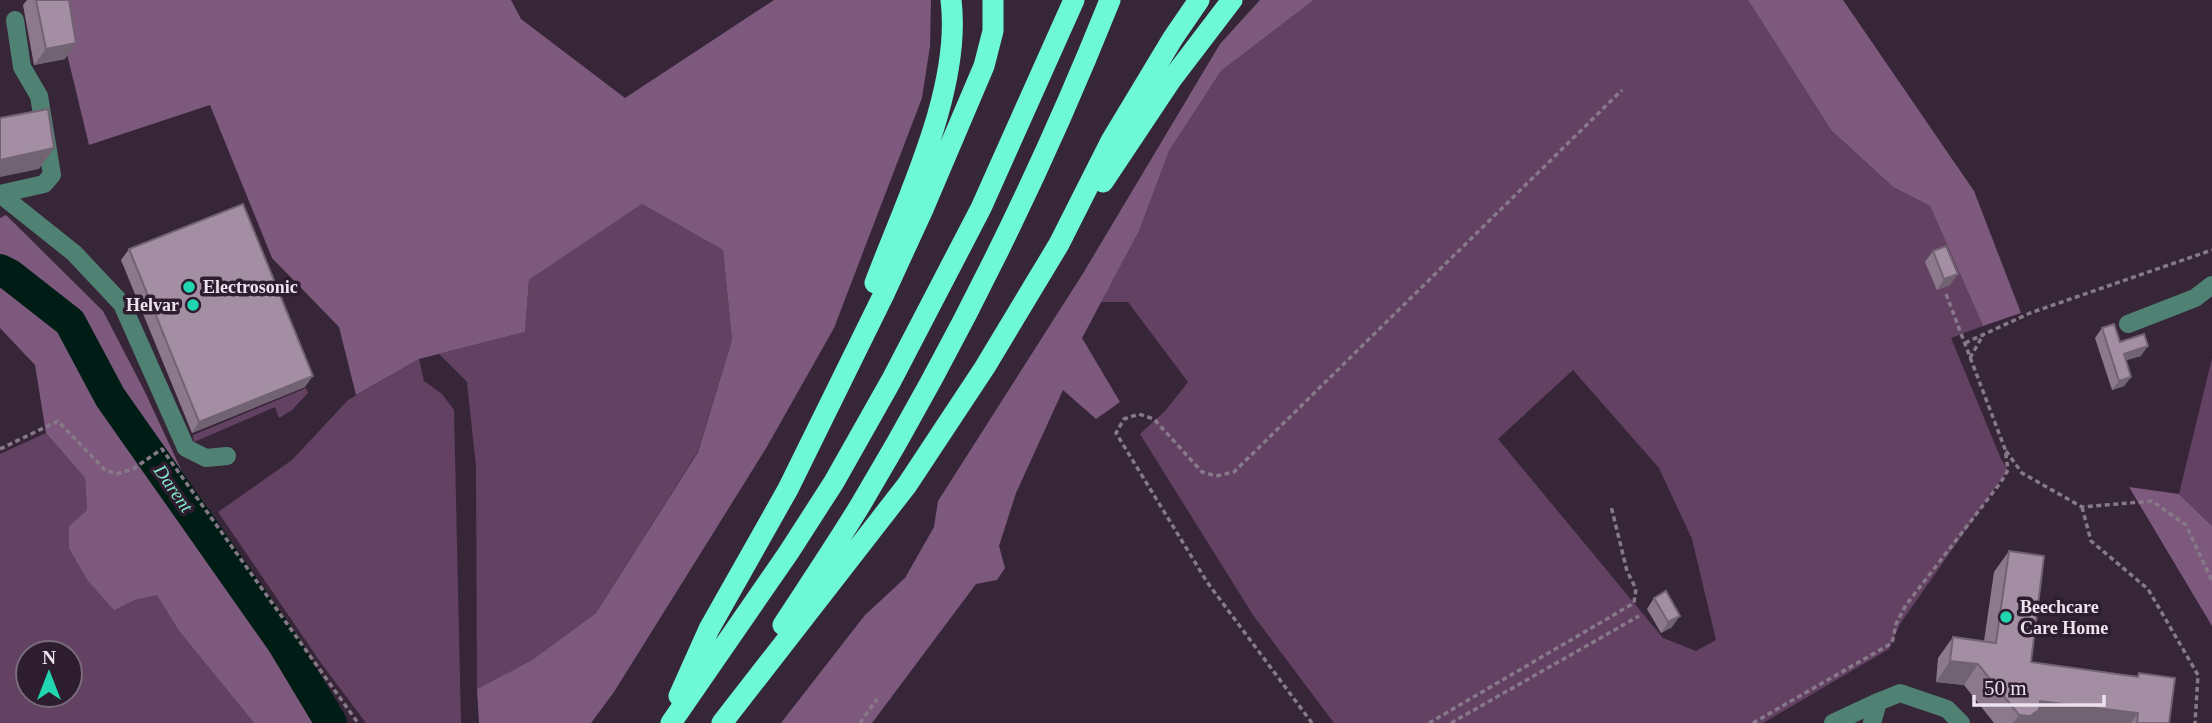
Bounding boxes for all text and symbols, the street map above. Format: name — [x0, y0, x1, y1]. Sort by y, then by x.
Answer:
place label: Electrosonic — [203, 277, 298, 297]
marker: Electrosonic — [181, 279, 197, 295]
place label: Helvar — [126, 295, 179, 315]
marker: Helvar — [185, 297, 201, 313]
water label: Darent — [149, 460, 198, 517]
place label: Beechcare Care Home — [2020, 597, 2108, 638]
marker: Beechcare Care Home — [1998, 609, 2014, 625]
north arrow — [14, 639, 84, 709]
text: N — [42, 647, 56, 668]
scale bar — [1974, 664, 2104, 708]
text: 50 m — [1984, 676, 2027, 700]

